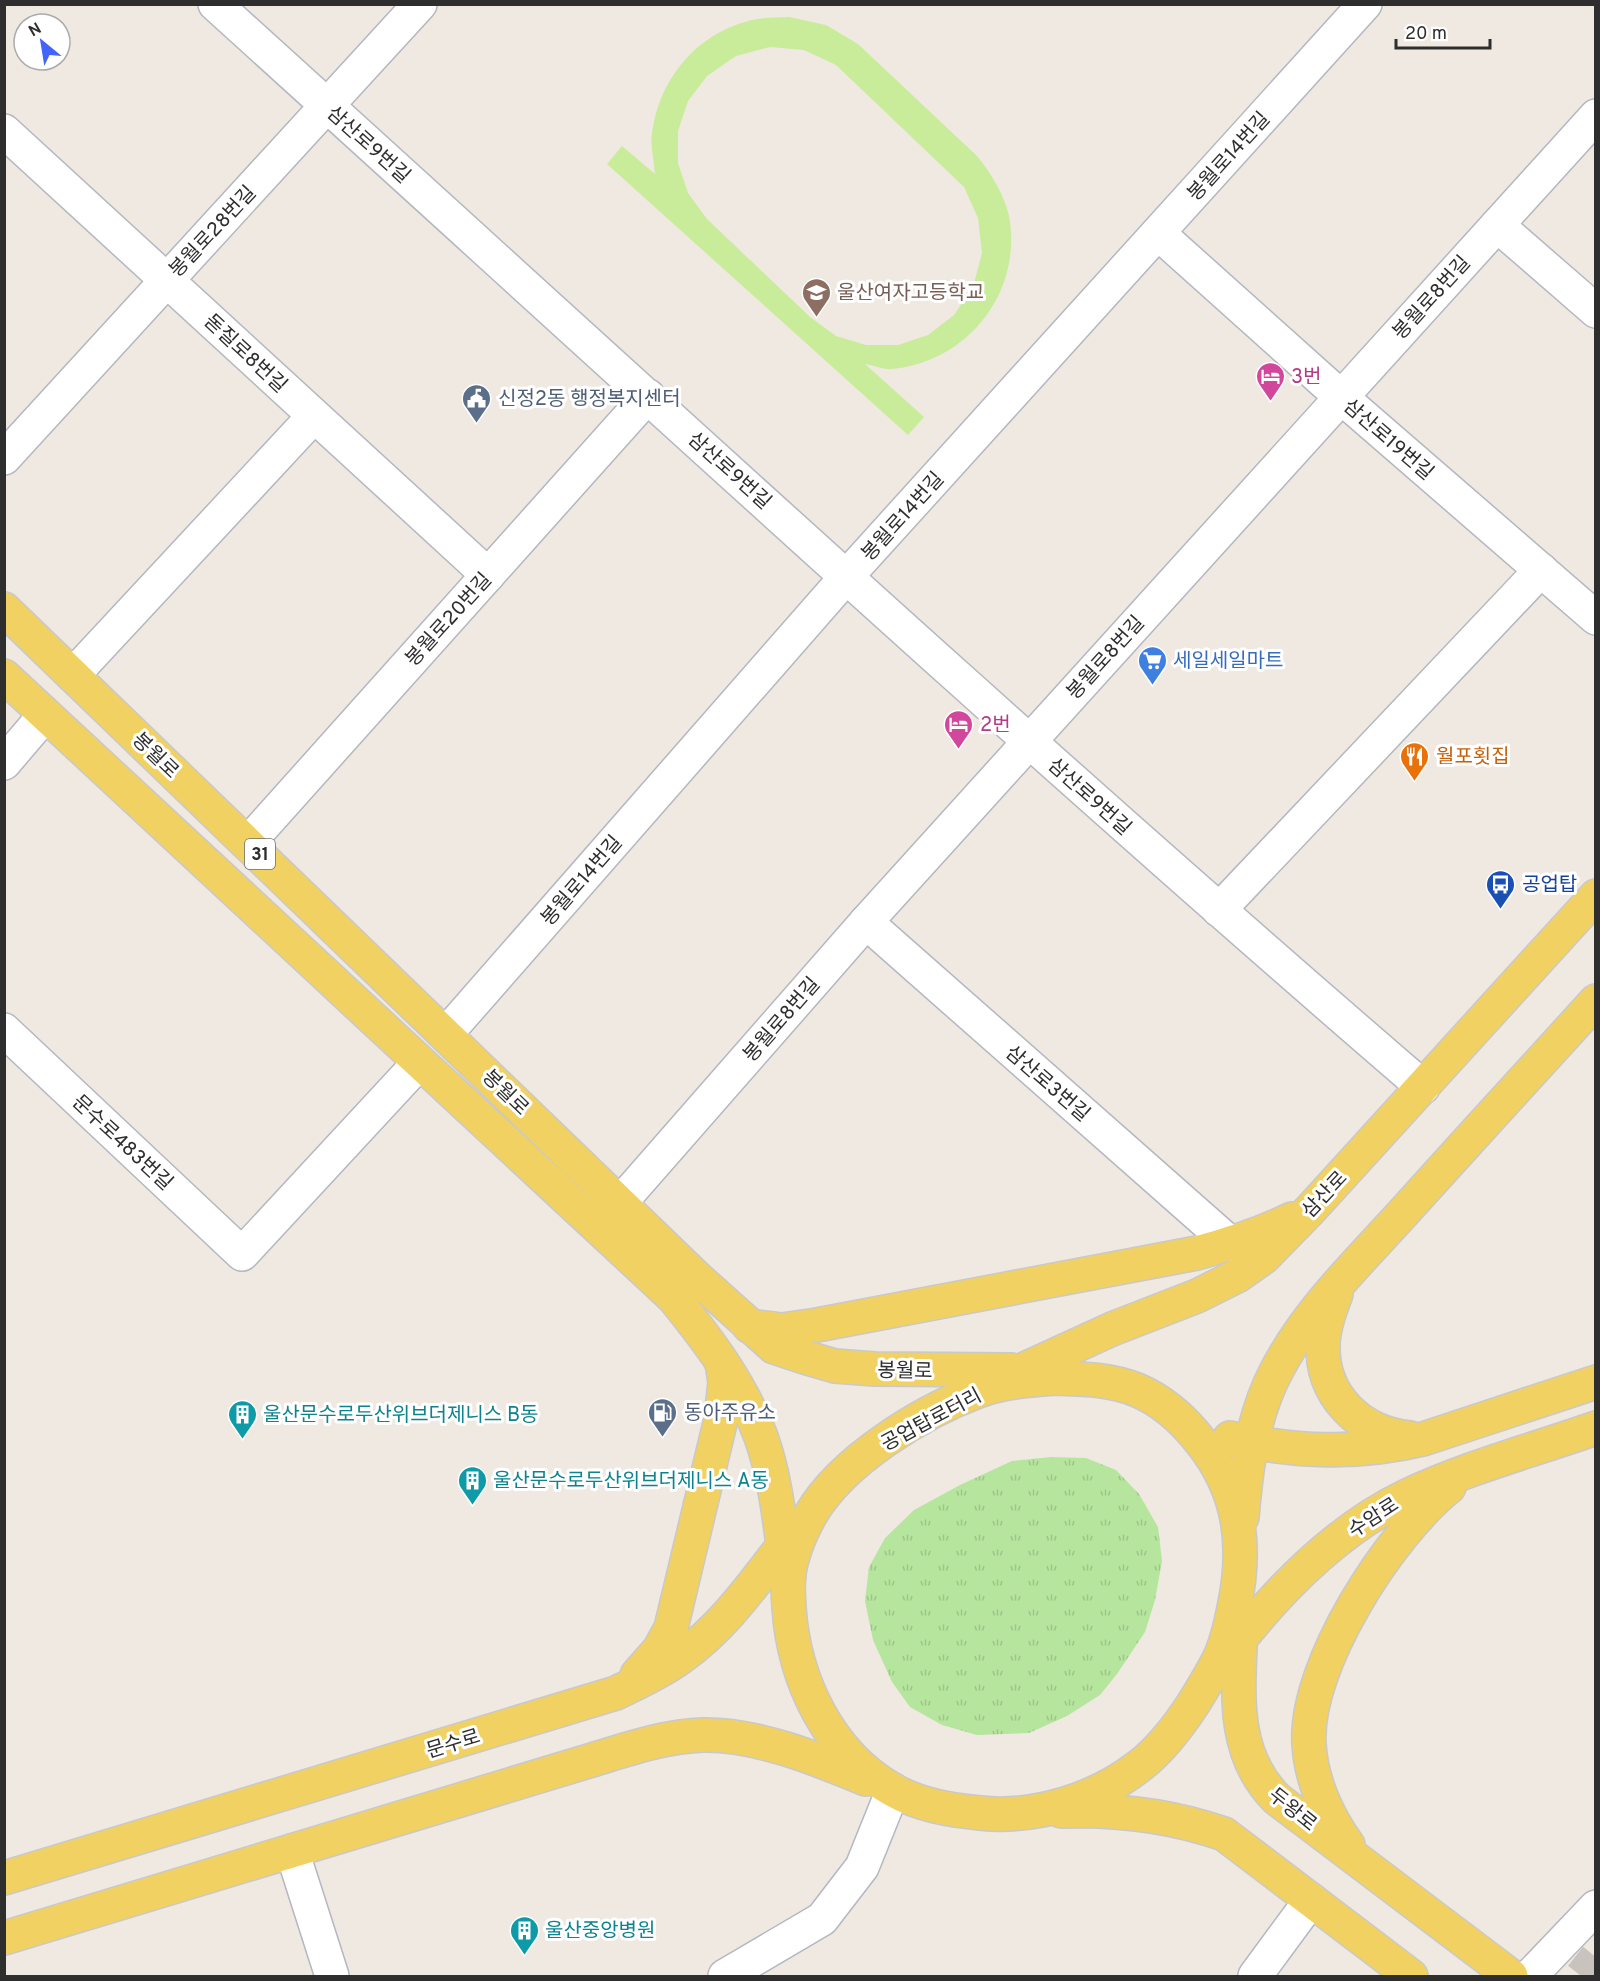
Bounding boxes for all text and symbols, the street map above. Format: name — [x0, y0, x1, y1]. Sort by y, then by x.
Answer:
north arrow — [12, 12, 72, 72]
scale bar — [1396, 12, 1490, 50]
text: N — [26, 19, 45, 42]
text: 20 m — [1405, 23, 1447, 46]
street label: 삼산로9번길 — [320, 101, 415, 190]
street label: 봉월로14번길 — [1183, 107, 1276, 207]
street label: 봉월로28번길 — [164, 181, 263, 284]
street label: 봉월로8번길 — [1388, 251, 1477, 346]
school or university icon: 울산여자고등학교 — [800, 276, 832, 318]
place label: 울산여자고등학교 — [837, 281, 984, 307]
street label: 돋질로8번길 — [198, 309, 292, 400]
hotel icon: 3번 — [1254, 360, 1286, 402]
place label: 3번 — [1291, 365, 1321, 391]
public building icon: 신정2동 행정복지센터 — [461, 382, 493, 424]
place label: 신정2동 행정복지센터 — [498, 387, 681, 413]
street label: 삼산로19번길 — [1337, 394, 1438, 487]
street label: 삼산로9번길 — [681, 427, 776, 516]
street label: 봉월로14번길 — [857, 467, 950, 567]
street label: 봉월로20번길 — [401, 568, 498, 673]
street label: 봉월로8번길 — [1062, 611, 1151, 706]
supermarket icon: 세일세일마트 — [1136, 644, 1168, 686]
place label: 세일세일마트 — [1173, 649, 1283, 675]
hotel icon: 2번 — [943, 708, 975, 750]
place label: 2번 — [980, 713, 1011, 739]
street label: 봉월로 — [126, 728, 183, 785]
restaurant icon: 월포횟집 — [1399, 740, 1431, 782]
place label: 월포횟집 — [1436, 745, 1510, 771]
street label: 삼산로9번길 — [1041, 753, 1136, 842]
street label: 봉월로14번길 — [536, 831, 629, 932]
road number: 31 — [245, 839, 275, 869]
bus stop icon: 공업탑 — [1485, 868, 1517, 910]
place label: 공업탑 — [1522, 873, 1577, 899]
street label: 봉월로8번길 — [739, 972, 827, 1068]
street label: 삼산로3번길 — [999, 1041, 1094, 1128]
street label: 봉월로 — [476, 1065, 533, 1122]
street label: 문수로483번길 — [66, 1090, 178, 1197]
street label: 삼산로 — [1297, 1166, 1354, 1224]
street label: 봉월로 — [877, 1359, 933, 1385]
street label: 공업탑로터리 — [877, 1383, 987, 1458]
fuel station icon: 동아주유소 — [647, 1396, 679, 1438]
building icon: 울산문수로두산위브더제니스 B동 — [226, 1398, 258, 1440]
place label: 동아주유소 — [684, 1401, 776, 1427]
place label: 울산문수로두산위브더제니스 B동 — [263, 1403, 538, 1429]
building icon: 울산문수로두산위브더제니스 A동 — [456, 1464, 488, 1506]
place label: 울산문수로두산위브더제니스 A동 — [493, 1469, 769, 1495]
street label: 수암로 — [1344, 1493, 1404, 1545]
street label: 문수로 — [423, 1724, 484, 1765]
street label: 두왕로 — [1262, 1783, 1321, 1838]
building icon: 울산중앙병원 — [508, 1914, 540, 1956]
place label: 울산중앙병원 — [545, 1919, 655, 1945]

